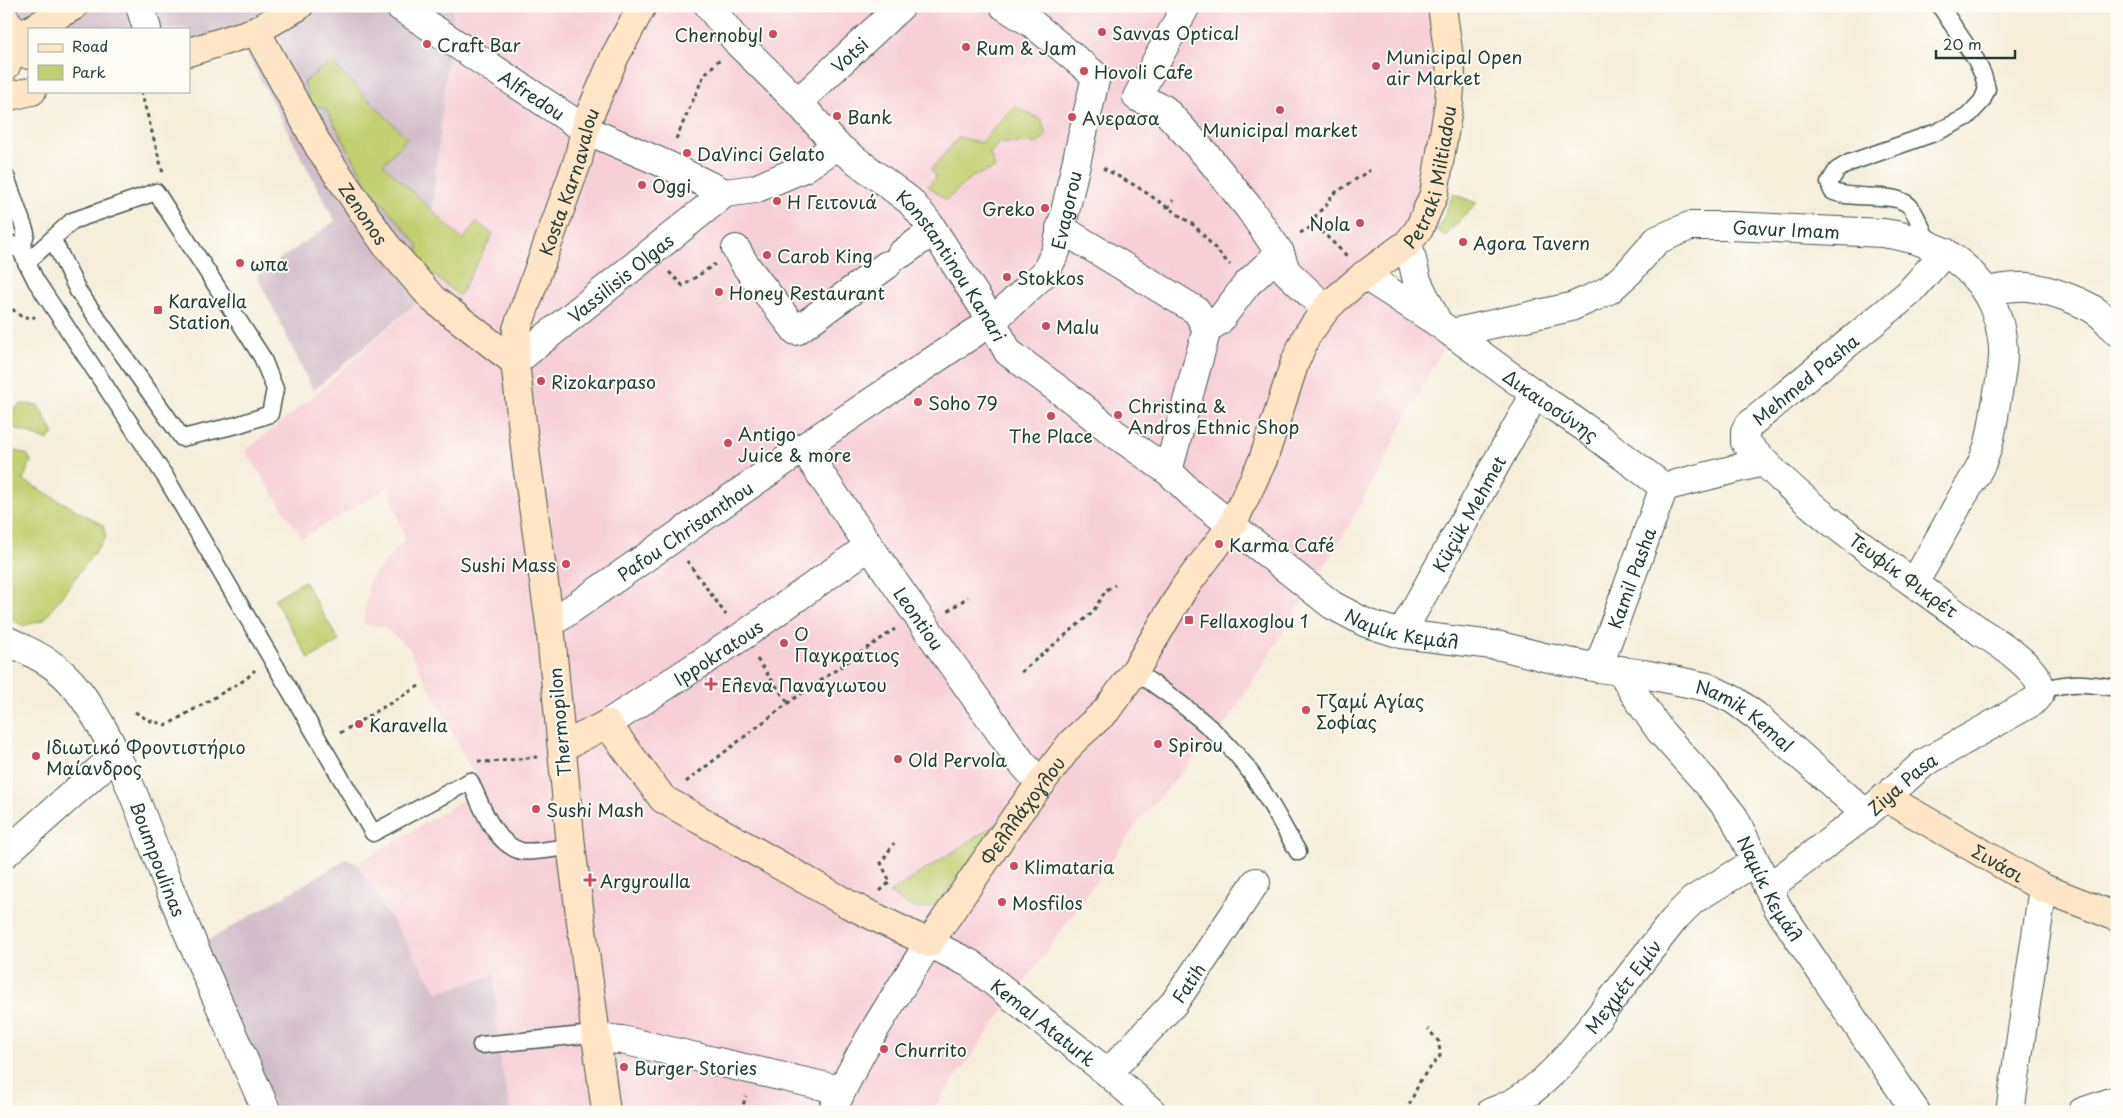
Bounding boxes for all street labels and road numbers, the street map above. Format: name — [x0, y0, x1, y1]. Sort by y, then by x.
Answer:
street label: Votsi — [825, 30, 874, 78]
street label: Alfredou — [494, 63, 571, 126]
street label: Kosta Karnavalou — [531, 103, 605, 259]
street label: Petraki Miltiadou — [1396, 103, 1462, 254]
street label: Evagorou — [1043, 168, 1087, 252]
street label: Zenonos — [333, 176, 395, 250]
street label: Konstantinou Kanari — [891, 182, 1014, 346]
street label: Gavur Imam — [1732, 213, 1840, 245]
street label: Vassilisis Olgas — [561, 226, 679, 328]
street label: Mehmed Pasha — [1746, 326, 1865, 431]
street label: Δικαιοσύνης — [1498, 362, 1605, 447]
street label: Küçük Mehmet — [1425, 450, 1512, 577]
street label: Pafou Chrisanthou — [611, 474, 758, 587]
street label: Kamil Pasha — [1600, 523, 1662, 632]
street label: Τευφίκ Φικρέτ — [1844, 526, 1964, 624]
street label: Leontiou — [888, 581, 951, 655]
street label: Ναμίκ Κεμάλ — [1340, 601, 1460, 654]
street label: Ippokratous — [667, 612, 768, 691]
street label: Thermopilon — [541, 666, 577, 778]
street label: Namik Kemal — [1694, 672, 1800, 758]
street label: Ziya Pasa — [1861, 745, 1942, 821]
street label: Φελλλάχογλου — [973, 750, 1071, 870]
street label: Boumpoulinas — [124, 797, 193, 921]
street label: Ναμίκ Κεμάλ — [1731, 831, 1810, 946]
street label: Σινάσι — [1968, 837, 2030, 888]
street label: Μεχμέτ Εμίν — [1578, 933, 1667, 1039]
street label: Fatih — [1165, 957, 1211, 1008]
street label: Kemal Ataturk — [986, 972, 1102, 1072]

